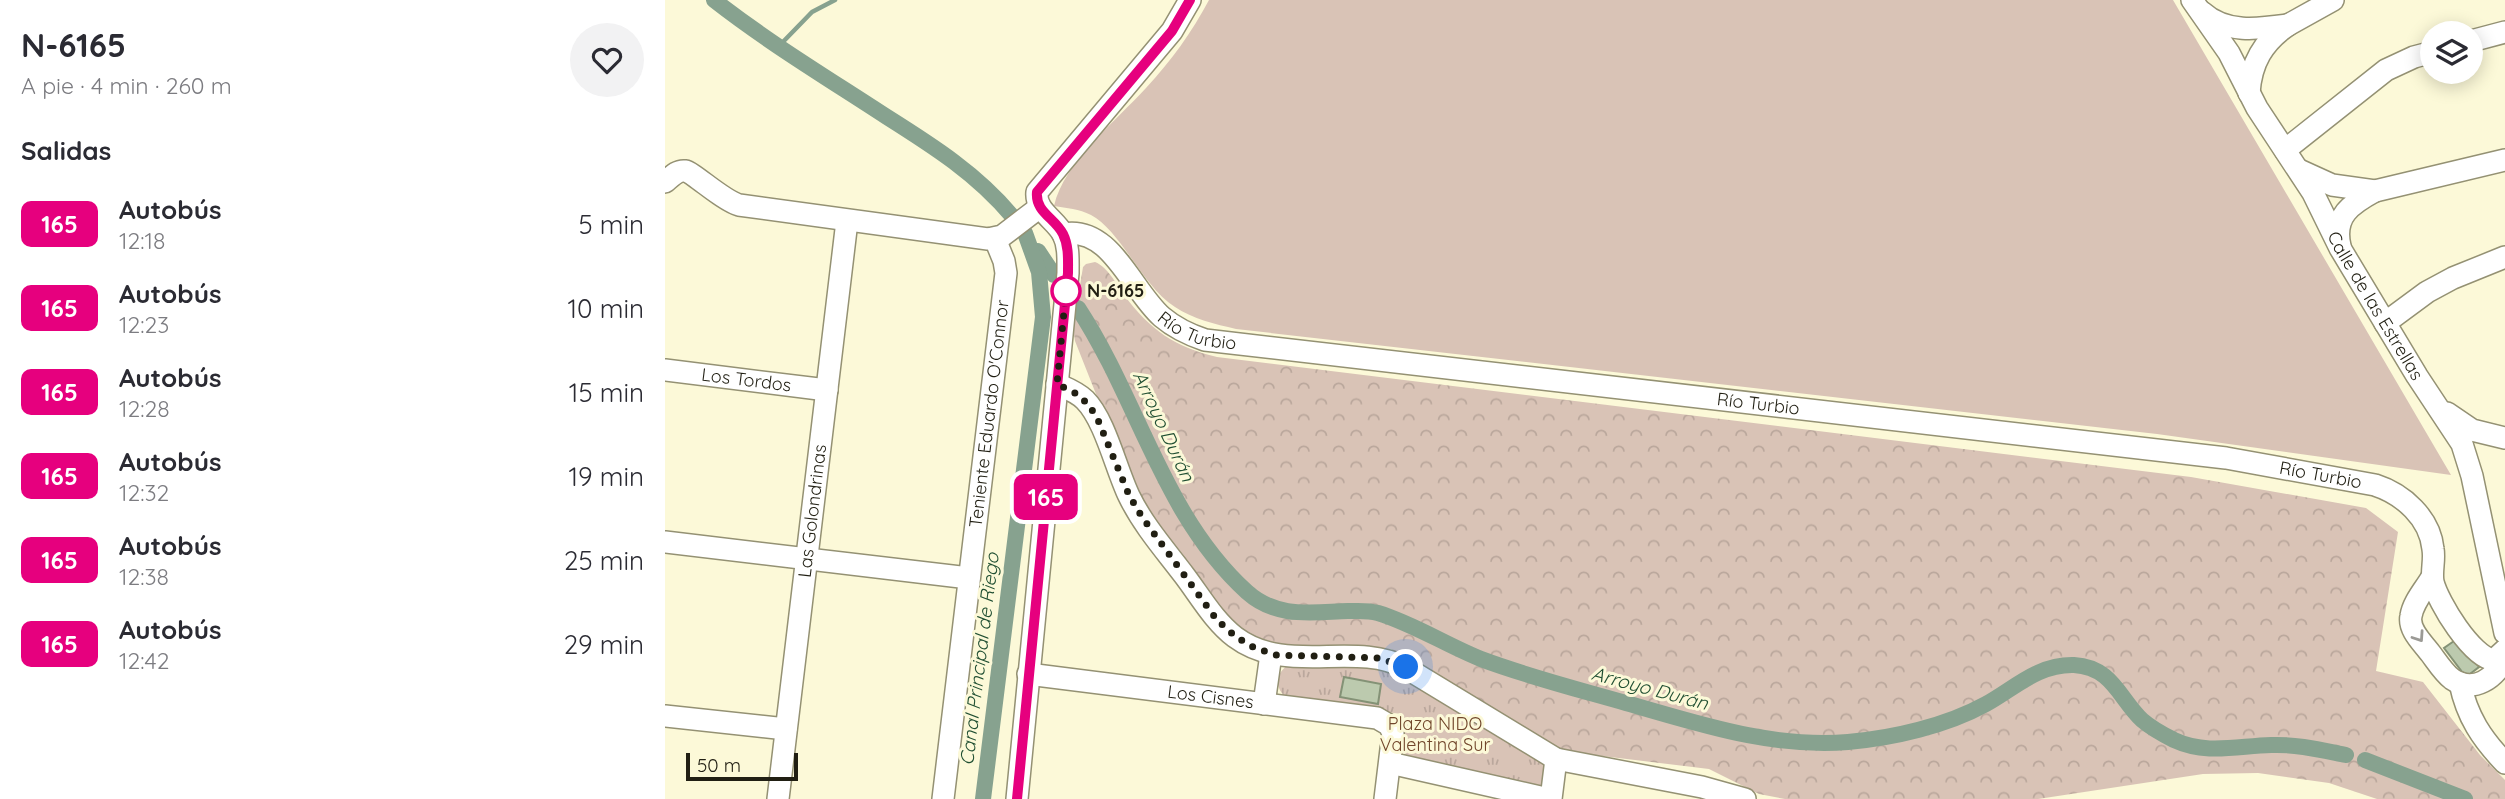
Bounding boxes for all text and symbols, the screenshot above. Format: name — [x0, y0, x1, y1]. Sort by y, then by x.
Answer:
map controls — [2420, 21, 2483, 84]
button: layers — [2420, 21, 2483, 84]
button: heart — [570, 23, 644, 97]
text: N-6165 — [21, 24, 126, 65]
text: A pie · 4 min · 260 m — [21, 71, 232, 100]
text: Salidas — [21, 134, 111, 167]
text: Autobús — [119, 193, 221, 226]
text: 5 min — [578, 208, 644, 241]
text: 165 — [41, 209, 78, 239]
text: 12:18 — [119, 226, 165, 255]
street label: Calle de las Estrellas — [2323, 227, 2429, 384]
marker: N-6165 — [1051, 276, 1081, 306]
text: Autobús — [119, 277, 221, 310]
place label: N-6165 — [1087, 279, 1144, 302]
text: 10 min — [568, 292, 644, 325]
text: 165 — [41, 293, 78, 323]
street label: Teniente Eduardo O'Connor — [964, 298, 1014, 529]
street label: Río Turbio — [1153, 306, 1238, 355]
text: 12:23 — [119, 310, 169, 339]
text: Autobús — [119, 361, 221, 394]
street label: Los Tordos — [700, 363, 793, 396]
water label: Arroyo Durán — [1128, 367, 1201, 486]
text: 15 min — [569, 376, 644, 409]
text: 165 — [41, 377, 78, 407]
street label: Río Turbio — [1716, 387, 1801, 420]
text: 12:28 — [119, 394, 170, 423]
street label: Las Golondrinas — [793, 443, 831, 579]
text: Autobús — [119, 445, 221, 478]
street label: Río Turbio — [2278, 456, 2364, 493]
text: 19 min — [568, 460, 644, 493]
text: 165 — [41, 461, 78, 491]
line badge: 165 — [1006, 474, 1086, 520]
text: 12:32 — [119, 478, 169, 507]
text: 165 — [1028, 482, 1064, 512]
text: Autobús — [119, 529, 221, 562]
text: 25 min — [564, 544, 644, 577]
text: 165 — [41, 545, 78, 575]
water label: Canal Principal de Riego — [954, 550, 1004, 767]
text: 12:38 — [119, 562, 169, 591]
text: Autobús — [119, 613, 221, 646]
text: 29 min — [564, 628, 644, 661]
text: 165 — [41, 629, 78, 659]
one-way arrow — [2411, 629, 2423, 642]
text: 12:42 — [119, 646, 169, 675]
your location — [1388, 649, 1423, 684]
water label: Arroyo Durán — [1589, 661, 1712, 715]
street label: Los Cisnes — [1166, 680, 1255, 713]
park label: Plaza NIDO Valentina Sur — [1380, 712, 1490, 756]
scale bar — [686, 750, 798, 782]
text: 50 m — [697, 753, 741, 777]

